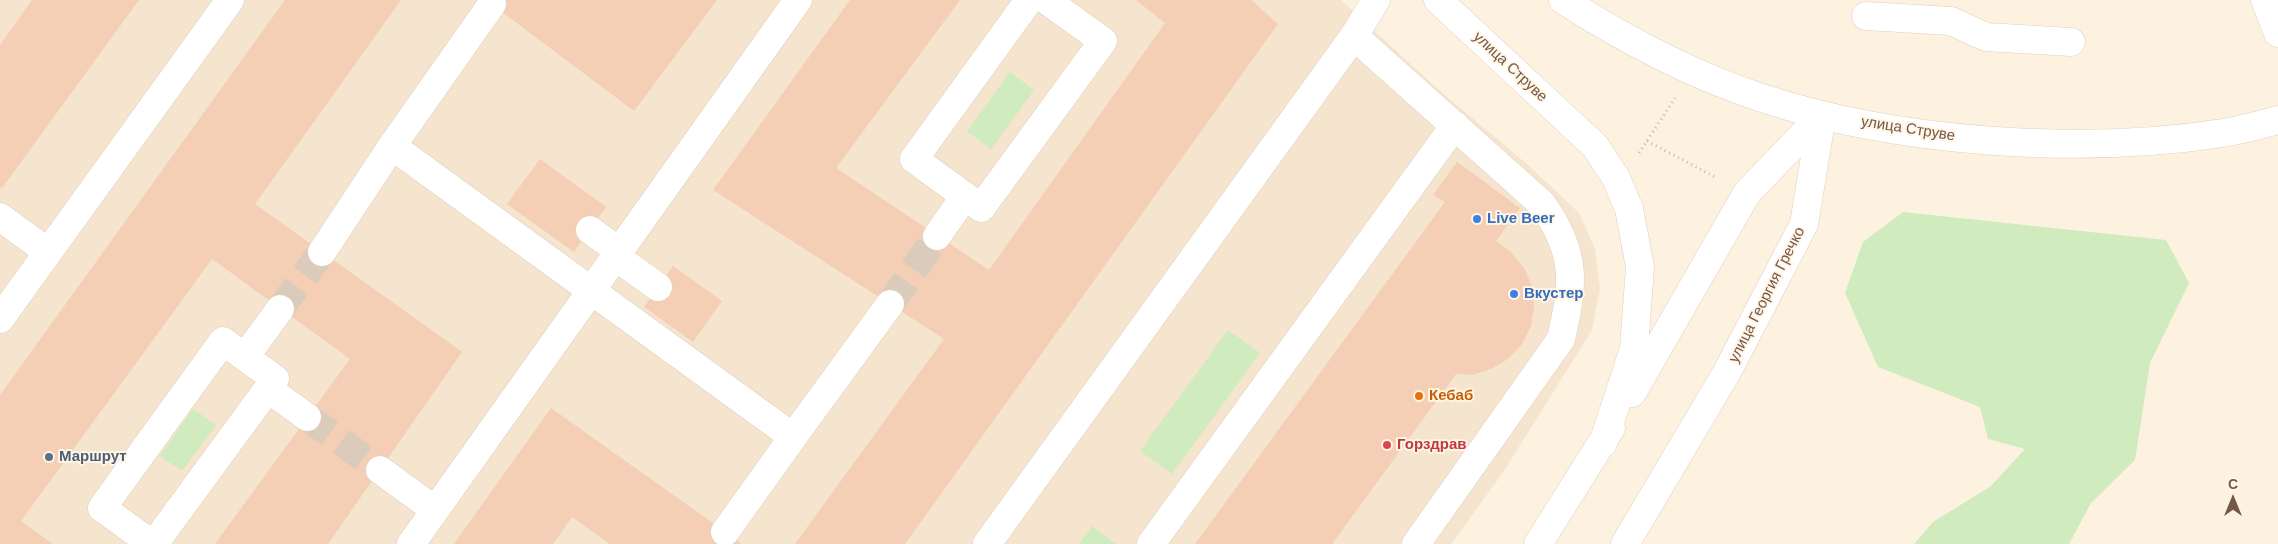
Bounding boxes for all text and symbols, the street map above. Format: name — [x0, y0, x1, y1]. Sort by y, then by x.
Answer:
street label: улица Струве — [1469, 28, 1551, 106]
street label: улица Струве — [1860, 113, 1956, 145]
place label: Live Beer — [1487, 210, 1555, 228]
marker: Live Beer — [1471, 213, 1483, 225]
street label: улица Георгия Гречко — [1725, 224, 1809, 366]
place label: Вкустер — [1524, 285, 1584, 303]
marker: Вкустер — [1508, 288, 1520, 300]
place label: Кебаб — [1429, 387, 1473, 405]
marker: Кебаб — [1413, 390, 1425, 402]
place label: Горздрав — [1397, 436, 1467, 454]
marker: Горздрав — [1381, 439, 1393, 451]
place label: Маршрут — [59, 448, 127, 466]
marker: Маршрут — [43, 451, 55, 463]
north arrow — [2208, 474, 2258, 524]
text: С — [2228, 476, 2238, 492]

